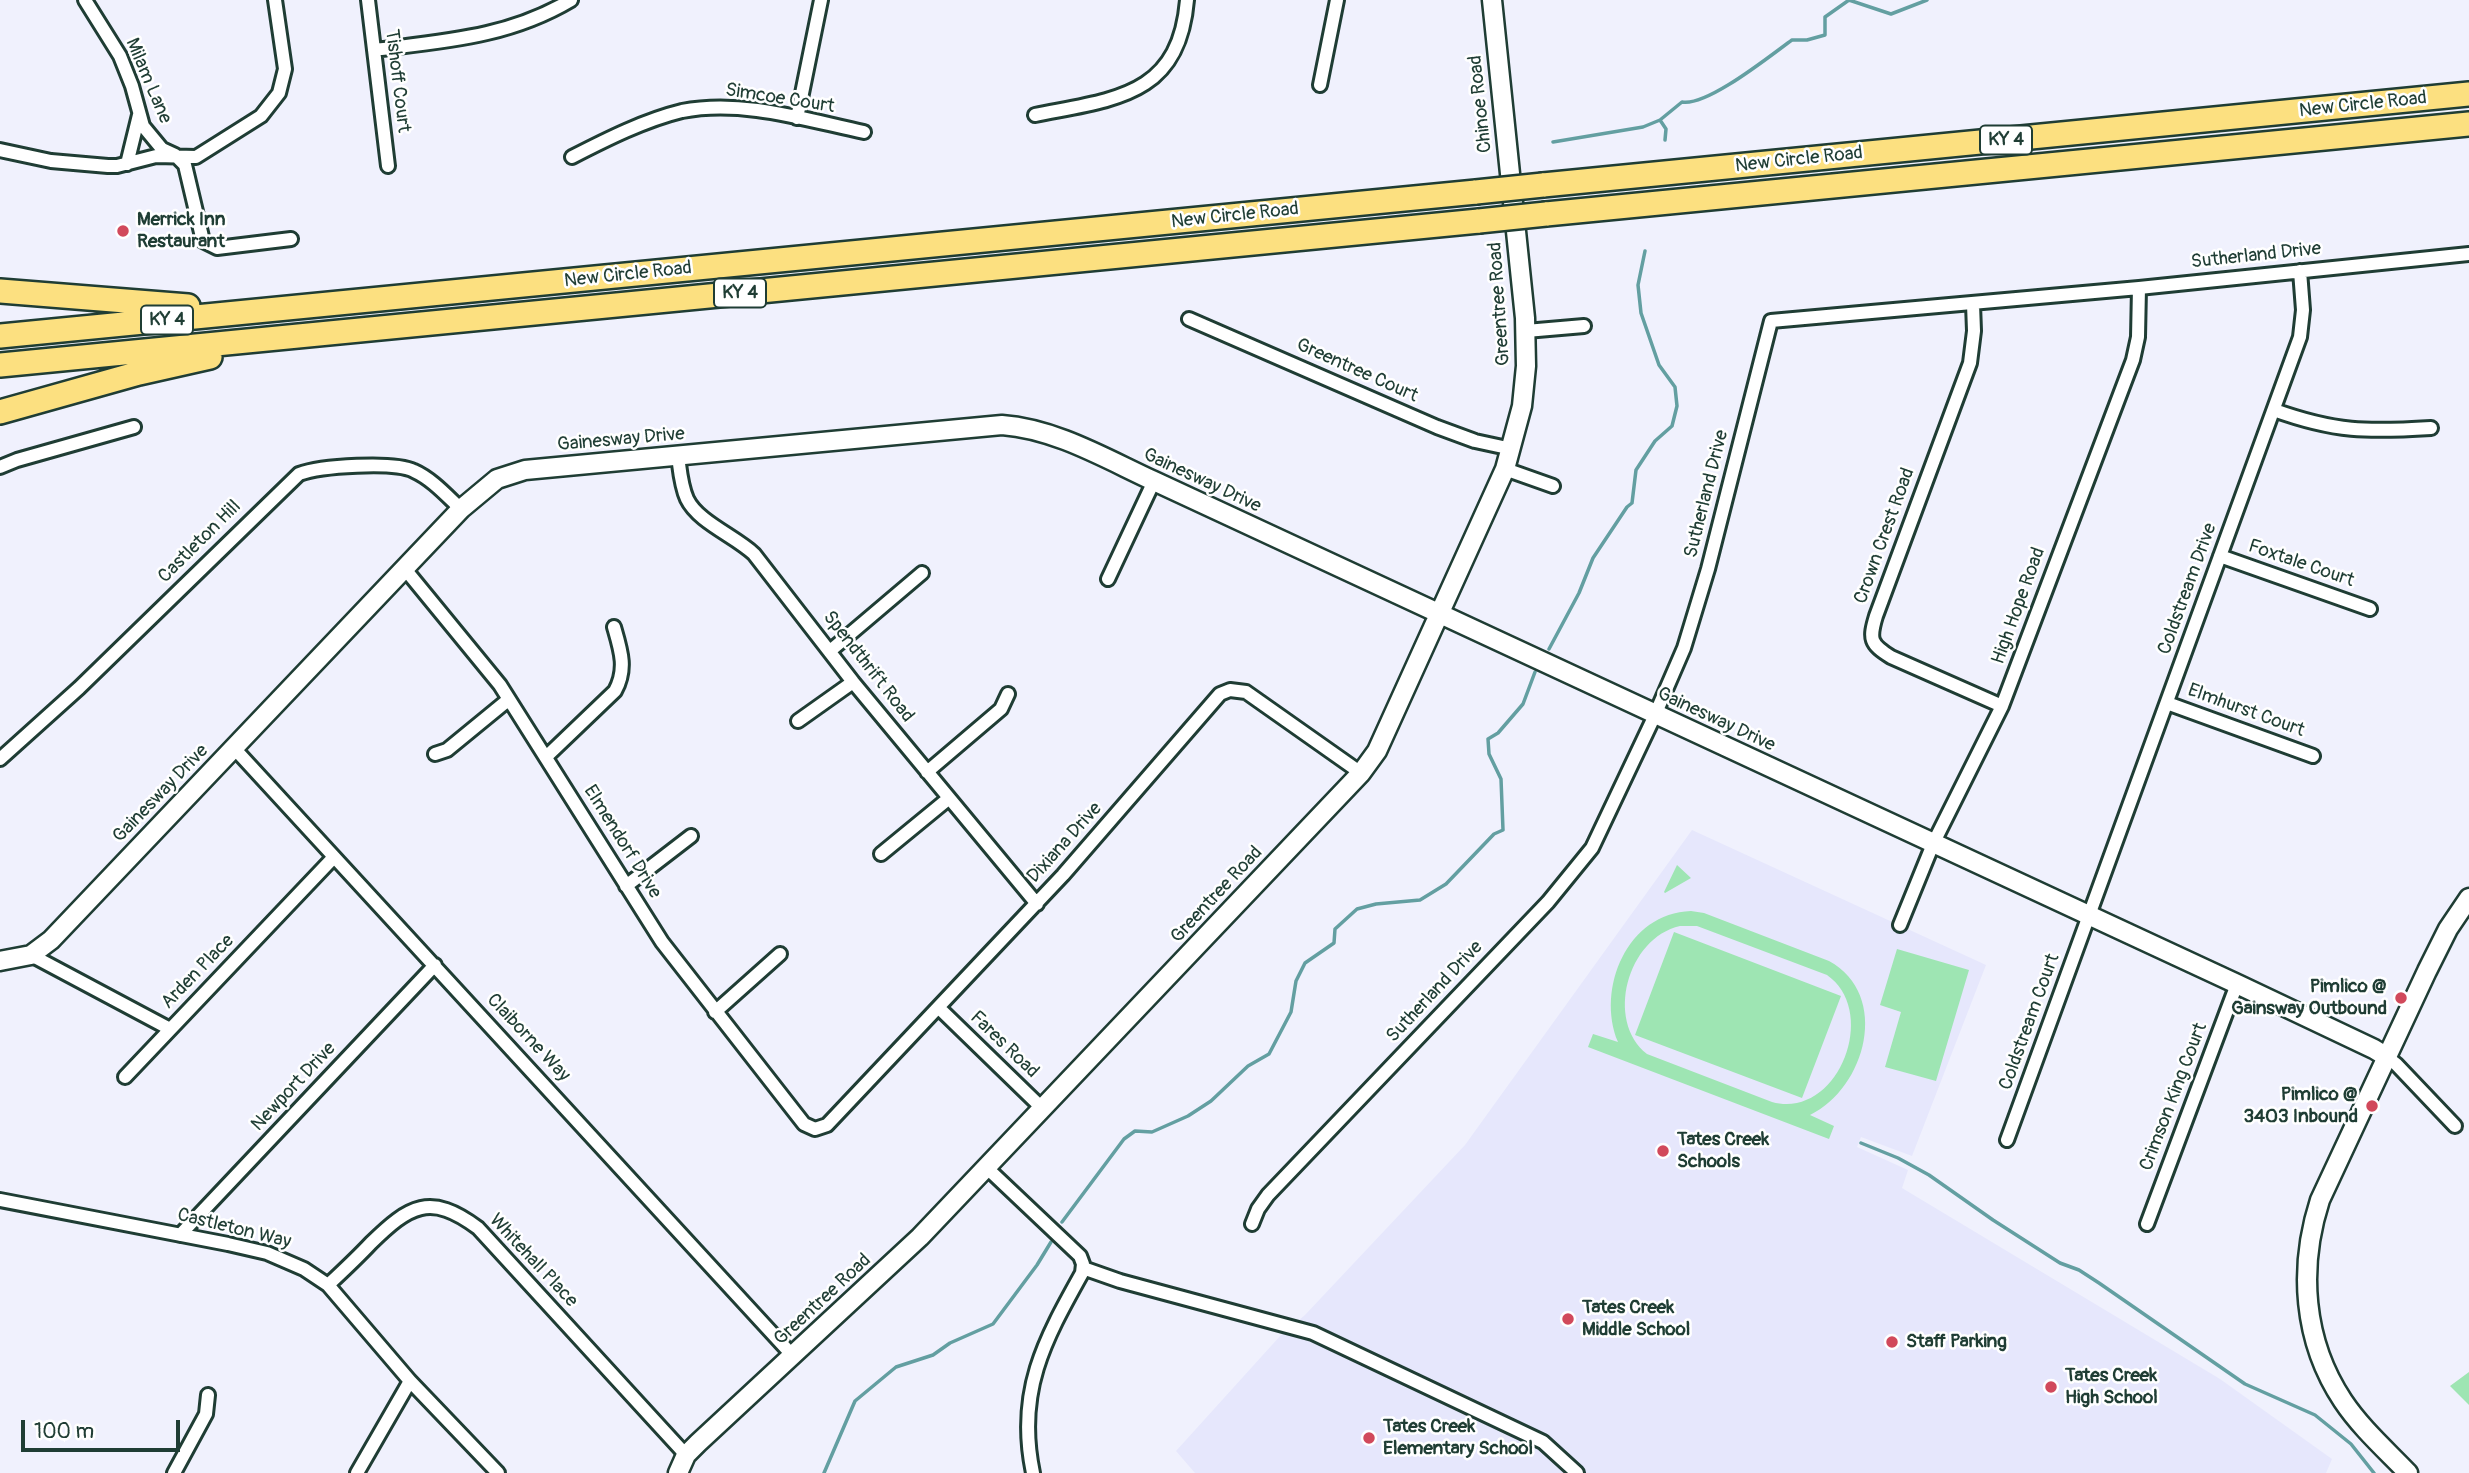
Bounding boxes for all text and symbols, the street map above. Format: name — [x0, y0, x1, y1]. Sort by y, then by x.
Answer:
street label: Tishoff Court — [379, 28, 415, 134]
street label: Milam Lane — [120, 35, 176, 127]
street label: Chinoe Road — [1465, 54, 1497, 154]
street label: Simcoe Court — [724, 79, 836, 119]
street label: New Circle Road — [2298, 87, 2428, 123]
road number: KY 4 — [1980, 125, 2032, 154]
street label: New Circle Road — [1734, 142, 1864, 178]
street label: New Circle Road — [1170, 198, 1300, 234]
place label: Merrick Inn Restaurant — [137, 209, 226, 253]
marker: Merrick Inn Restaurant — [115, 223, 131, 239]
street label: Sutherland Drive — [2190, 238, 2322, 274]
street label: Greentree Road — [1484, 241, 1516, 367]
street label: New Circle Road — [563, 257, 693, 293]
road number: KY 4 — [714, 278, 766, 307]
road number: KY 4 — [141, 306, 193, 334]
street label: Greentree Court — [1293, 334, 1421, 408]
street label: Gainesway Drive — [556, 423, 686, 457]
street label: Sutherland Drive — [1680, 428, 1734, 560]
street label: Gainesway Drive — [1139, 444, 1265, 518]
street label: Crown Crest Road — [1850, 465, 1920, 607]
street label: Castleton Hill — [154, 496, 246, 588]
street label: Coldstream Drive — [2154, 520, 2222, 658]
street label: Foxtale Court — [2245, 535, 2357, 593]
street label: High Hope Road — [1987, 545, 2051, 667]
street label: Spendthrift Road — [818, 607, 918, 727]
street label: Elmhurst Court — [2184, 679, 2308, 743]
street label: Gainesway Drive — [1653, 683, 1779, 757]
street label: Gainesway Drive — [108, 740, 214, 848]
street label: Elmendorf Drive — [578, 781, 666, 903]
street label: Dixiana Drive — [1023, 798, 1107, 888]
street label: Greentree Road — [1166, 842, 1268, 948]
street label: Arden Place — [157, 930, 239, 1014]
street label: Sutherland Drive — [1382, 936, 1488, 1048]
street label: Coldstream Court — [1995, 951, 2065, 1093]
place label: Pimlico @ Gainsway Outbound — [2231, 976, 2387, 1020]
street label: Claiborne Way — [481, 989, 575, 1087]
marker: Pimlico @ Gainsway Outbound — [2393, 990, 2409, 1006]
street label: Fares Road — [965, 1007, 1043, 1083]
street label: Crimson King Court — [2135, 1020, 2213, 1174]
street label: Newport Drive — [247, 1038, 341, 1136]
place label: Pimlico @ 3403 Inbound — [2243, 1084, 2358, 1128]
marker: Pimlico @ 3403 Inbound — [2364, 1098, 2380, 1114]
place label: Tates Creek Schools — [1677, 1129, 1769, 1173]
marker: Tates Creek Schools — [1655, 1143, 1671, 1159]
street label: Castleton Way — [175, 1204, 293, 1254]
street label: Whitehall Place — [484, 1210, 582, 1312]
street label: Greentree Road — [770, 1249, 876, 1351]
place label: Tates Creek Middle School — [1582, 1297, 1690, 1341]
marker: Tates Creek Middle School — [1560, 1311, 1576, 1327]
place label: Staff Parking — [1906, 1331, 2007, 1353]
marker: Staff Parking — [1884, 1334, 1900, 1350]
place label: Tates Creek High School — [2065, 1365, 2158, 1409]
marker: Tates Creek High School — [2043, 1379, 2059, 1395]
scale bar — [24, 1406, 184, 1450]
place label: Tates Creek Elementary School — [1383, 1416, 1533, 1460]
text: 100 m — [34, 1418, 94, 1445]
marker: Tates Creek Elementary School — [1361, 1430, 1377, 1446]

